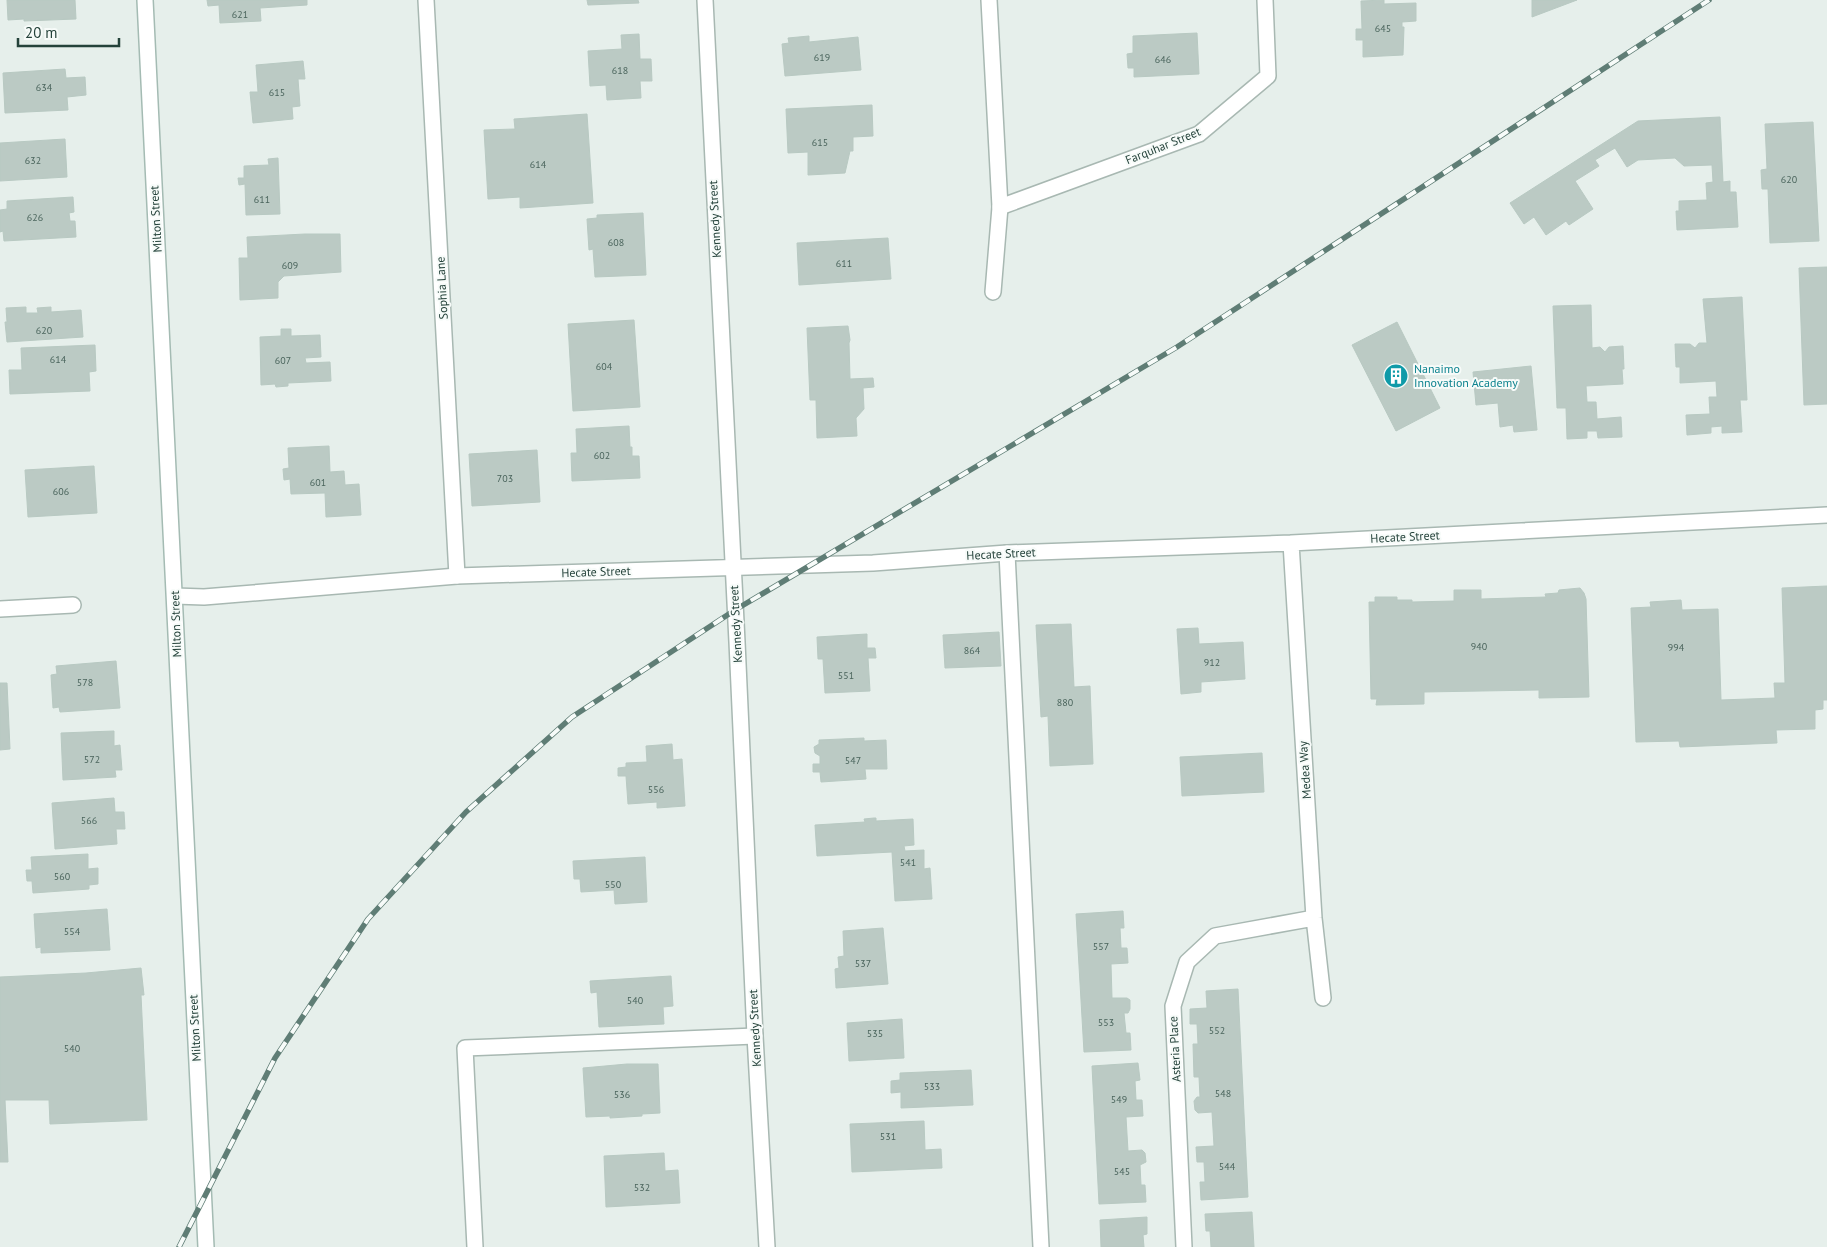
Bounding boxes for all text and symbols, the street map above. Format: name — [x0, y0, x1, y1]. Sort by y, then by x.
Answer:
house number: 621 — [232, 8, 248, 21]
scale bar — [18, 15, 119, 47]
house number: 645 — [1375, 22, 1391, 35]
text: 20 m — [25, 23, 58, 42]
house number: 619 — [814, 51, 830, 64]
house number: 646 — [1155, 53, 1171, 66]
house number: 618 — [612, 64, 628, 77]
house number: 634 — [36, 81, 53, 94]
house number: 615 — [269, 86, 285, 99]
street label: Farquhar Street — [1123, 124, 1203, 167]
house number: 615 — [812, 136, 828, 149]
house number: 632 — [25, 154, 41, 167]
house number: 614 — [530, 158, 547, 171]
house number: 620 — [1781, 173, 1798, 186]
street label: Kennedy Street — [705, 180, 724, 258]
street label: Milton Street — [146, 185, 165, 253]
house number: 611 — [254, 193, 270, 206]
house number: 626 — [27, 211, 43, 224]
house number: 608 — [608, 236, 624, 249]
street label: Sophia Lane — [432, 256, 451, 320]
house number: 611 — [836, 257, 852, 270]
house number: 609 — [282, 259, 298, 272]
house number: 620 — [36, 324, 53, 337]
house number: 614 — [50, 353, 67, 366]
house number: 607 — [275, 354, 291, 367]
house number: 604 — [596, 360, 613, 373]
place label: Nanaimo Innovation Academy — [1414, 361, 1518, 390]
building icon: Nanaimo Innovation Academy — [1383, 363, 1409, 389]
house number: 602 — [594, 449, 610, 462]
house number: 703 — [497, 472, 513, 485]
house number: 601 — [310, 476, 326, 489]
house number: 606 — [53, 485, 69, 498]
street label: Hecate Street — [1370, 527, 1440, 546]
street label: Hecate Street — [966, 544, 1036, 563]
street label: Hecate Street — [561, 563, 631, 580]
street label: Kennedy Street — [726, 585, 745, 663]
street label: Milton Street — [167, 590, 184, 658]
house number: 940 — [1471, 640, 1488, 653]
house number: 994 — [1668, 641, 1685, 654]
house number: 864 — [964, 644, 981, 657]
house number: 912 — [1204, 656, 1220, 669]
house number: 551 — [838, 669, 854, 682]
house number: 578 — [77, 676, 93, 689]
house number: 880 — [1057, 696, 1074, 709]
street label: Medea Way — [1295, 740, 1314, 800]
house number: 572 — [84, 753, 100, 766]
house number: 547 — [845, 754, 861, 767]
house number: 556 — [648, 783, 664, 796]
house number: 566 — [81, 814, 97, 827]
house number: 541 — [900, 856, 916, 869]
house number: 560 — [54, 870, 71, 883]
house number: 550 — [605, 878, 622, 891]
house number: 554 — [64, 925, 81, 938]
house number: 557 — [1093, 940, 1109, 953]
house number: 537 — [855, 957, 871, 970]
street label: Kennedy Street — [745, 989, 764, 1067]
street label: Milton Street — [185, 994, 204, 1062]
house number: 540 — [627, 994, 644, 1007]
house number: 553 — [1098, 1016, 1114, 1029]
street label: Asteria Place — [1165, 1016, 1184, 1082]
house number: 552 — [1209, 1024, 1225, 1037]
house number: 535 — [867, 1027, 883, 1040]
house number: 540 — [64, 1042, 81, 1055]
house number: 533 — [924, 1080, 940, 1093]
house number: 548 — [1215, 1087, 1231, 1100]
house number: 536 — [614, 1088, 630, 1101]
house number: 549 — [1111, 1093, 1127, 1106]
house number: 531 — [880, 1130, 896, 1143]
house number: 544 — [1219, 1160, 1236, 1173]
house number: 545 — [1114, 1165, 1130, 1178]
house number: 532 — [634, 1181, 650, 1194]

